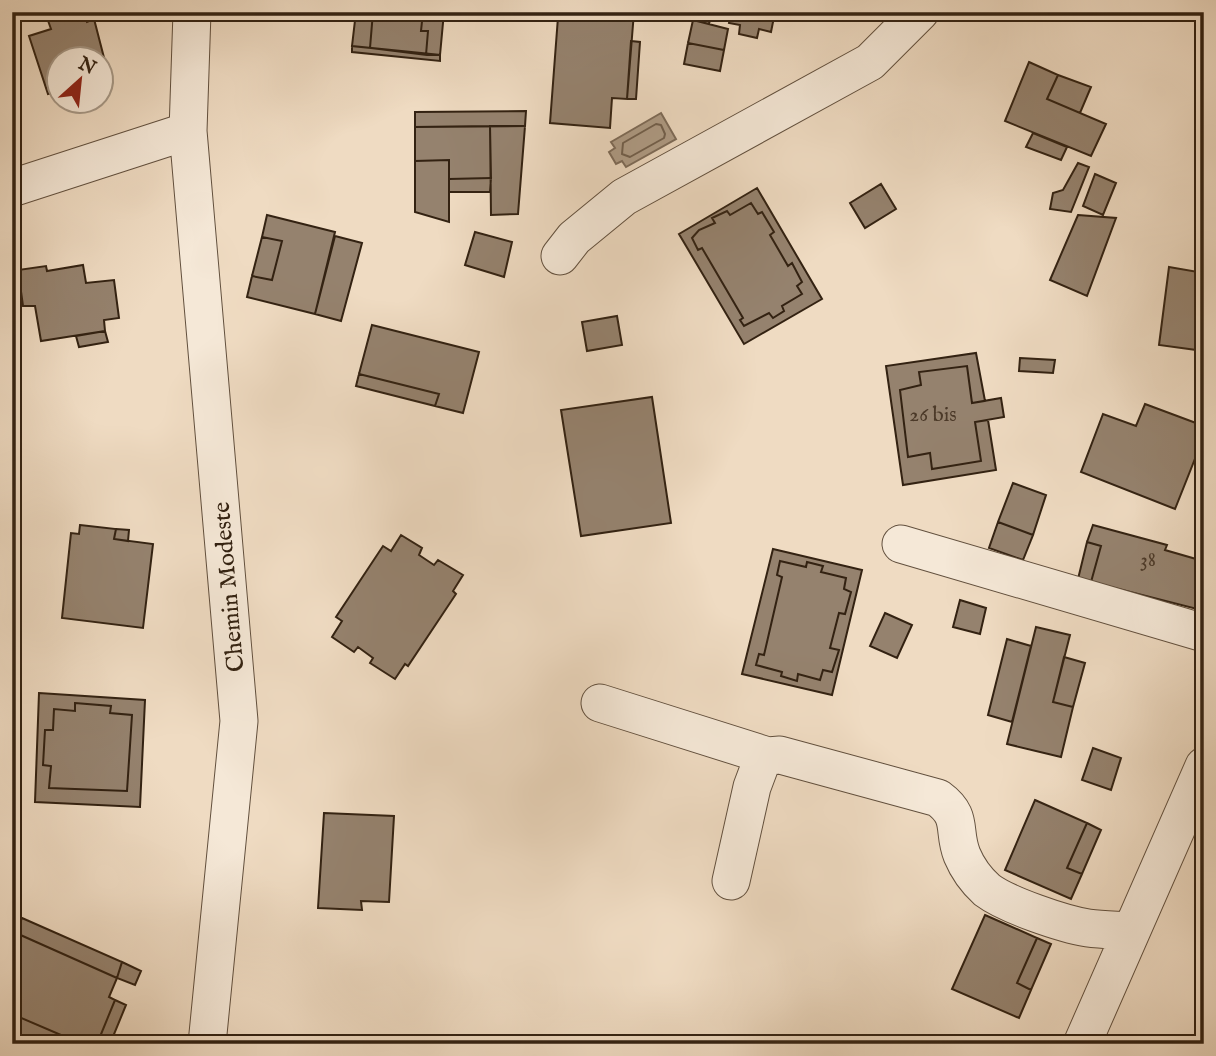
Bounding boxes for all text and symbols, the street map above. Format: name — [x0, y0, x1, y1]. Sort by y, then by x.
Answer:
north arrow — [46, 46, 116, 116]
text: N — [73, 52, 100, 81]
house number: 26 bis — [909, 402, 957, 429]
street label: Chemin Modeste — [207, 501, 252, 673]
house number: 38 — [1140, 547, 1156, 574]

